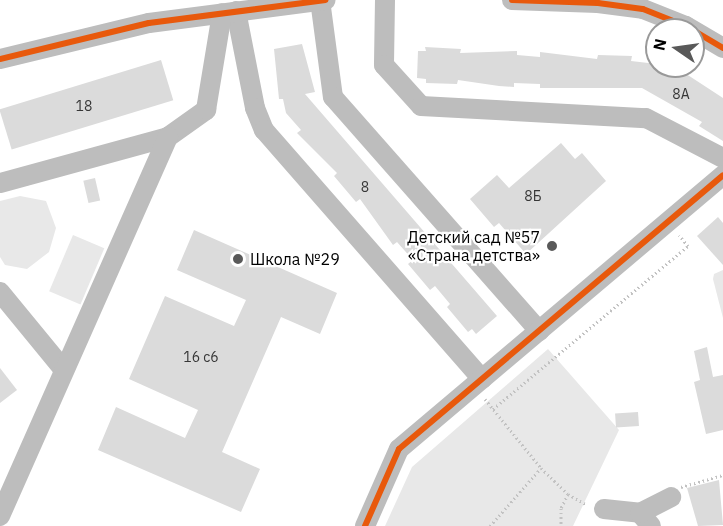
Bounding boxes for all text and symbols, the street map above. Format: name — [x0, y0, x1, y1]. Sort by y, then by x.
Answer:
north arrow — [645, 18, 705, 78]
text: N — [648, 37, 670, 52]
house number: 8А — [672, 86, 690, 102]
house number: 18 — [76, 98, 92, 114]
house number: 8 — [361, 179, 369, 195]
house number: 8Б — [524, 188, 542, 204]
place label: Детский сад №57 «Страна детства» — [407, 227, 540, 265]
marker: Детский сад №57 «Страна детства» — [545, 239, 559, 253]
place label: Школа №29 — [250, 249, 340, 269]
marker: Школа №29 — [231, 252, 245, 266]
house number: 16 с6 — [183, 349, 219, 365]

